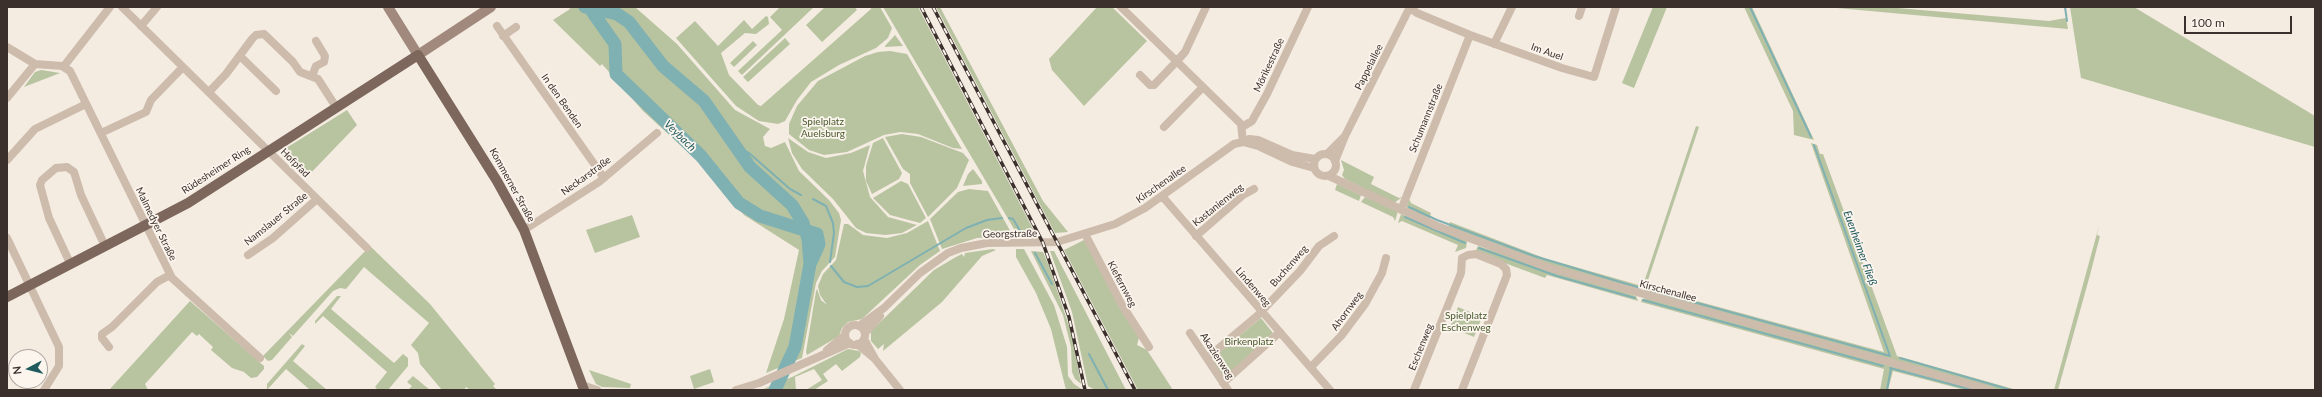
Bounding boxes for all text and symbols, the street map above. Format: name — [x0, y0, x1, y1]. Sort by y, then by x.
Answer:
scale bar — [2186, 8, 2294, 34]
text: 100 m — [2191, 15, 2225, 30]
street label: Mörikestraße — [1251, 36, 1287, 94]
street label: Im Auel — [1529, 41, 1565, 63]
street label: Pappelallee — [1352, 42, 1386, 92]
street label: In den Benden — [539, 72, 585, 130]
street label: Schumannstraße — [1407, 82, 1445, 154]
park label: Spielplatz Auelsburg — [801, 116, 845, 140]
water label: Veybach — [661, 118, 699, 154]
street label: Rüdesheimer Ring — [180, 143, 252, 197]
street label: Hofpfad — [278, 146, 312, 180]
street label: Kommerner Straße — [487, 146, 537, 224]
street label: Neckarstraße — [559, 154, 613, 198]
street label: Kirschenallee — [1134, 162, 1188, 206]
street label: Kastanienweg — [1190, 181, 1246, 229]
street label: Malmedyer Straße — [133, 185, 179, 263]
street label: Namslauer Straße — [242, 190, 310, 248]
water label: Euenheimer Fließ — [1840, 209, 1880, 287]
street label: Georgstraße — [983, 228, 1037, 240]
street label: Buchenweg — [1268, 243, 1310, 289]
street label: Kiefernweg — [1105, 259, 1139, 309]
street label: Lindenweg — [1233, 265, 1273, 309]
street label: Kirschenallee — [1638, 278, 1698, 304]
street label: Ahornweg — [1329, 289, 1365, 333]
park label: Spielplatz Eschenweg — [1441, 310, 1491, 334]
street label: Eschenweg — [1406, 322, 1436, 372]
street label: Akazienweg — [1198, 331, 1236, 381]
park label: Birkenplatz — [1224, 336, 1274, 348]
north arrow — [8, 349, 48, 389]
text: N — [10, 365, 24, 375]

